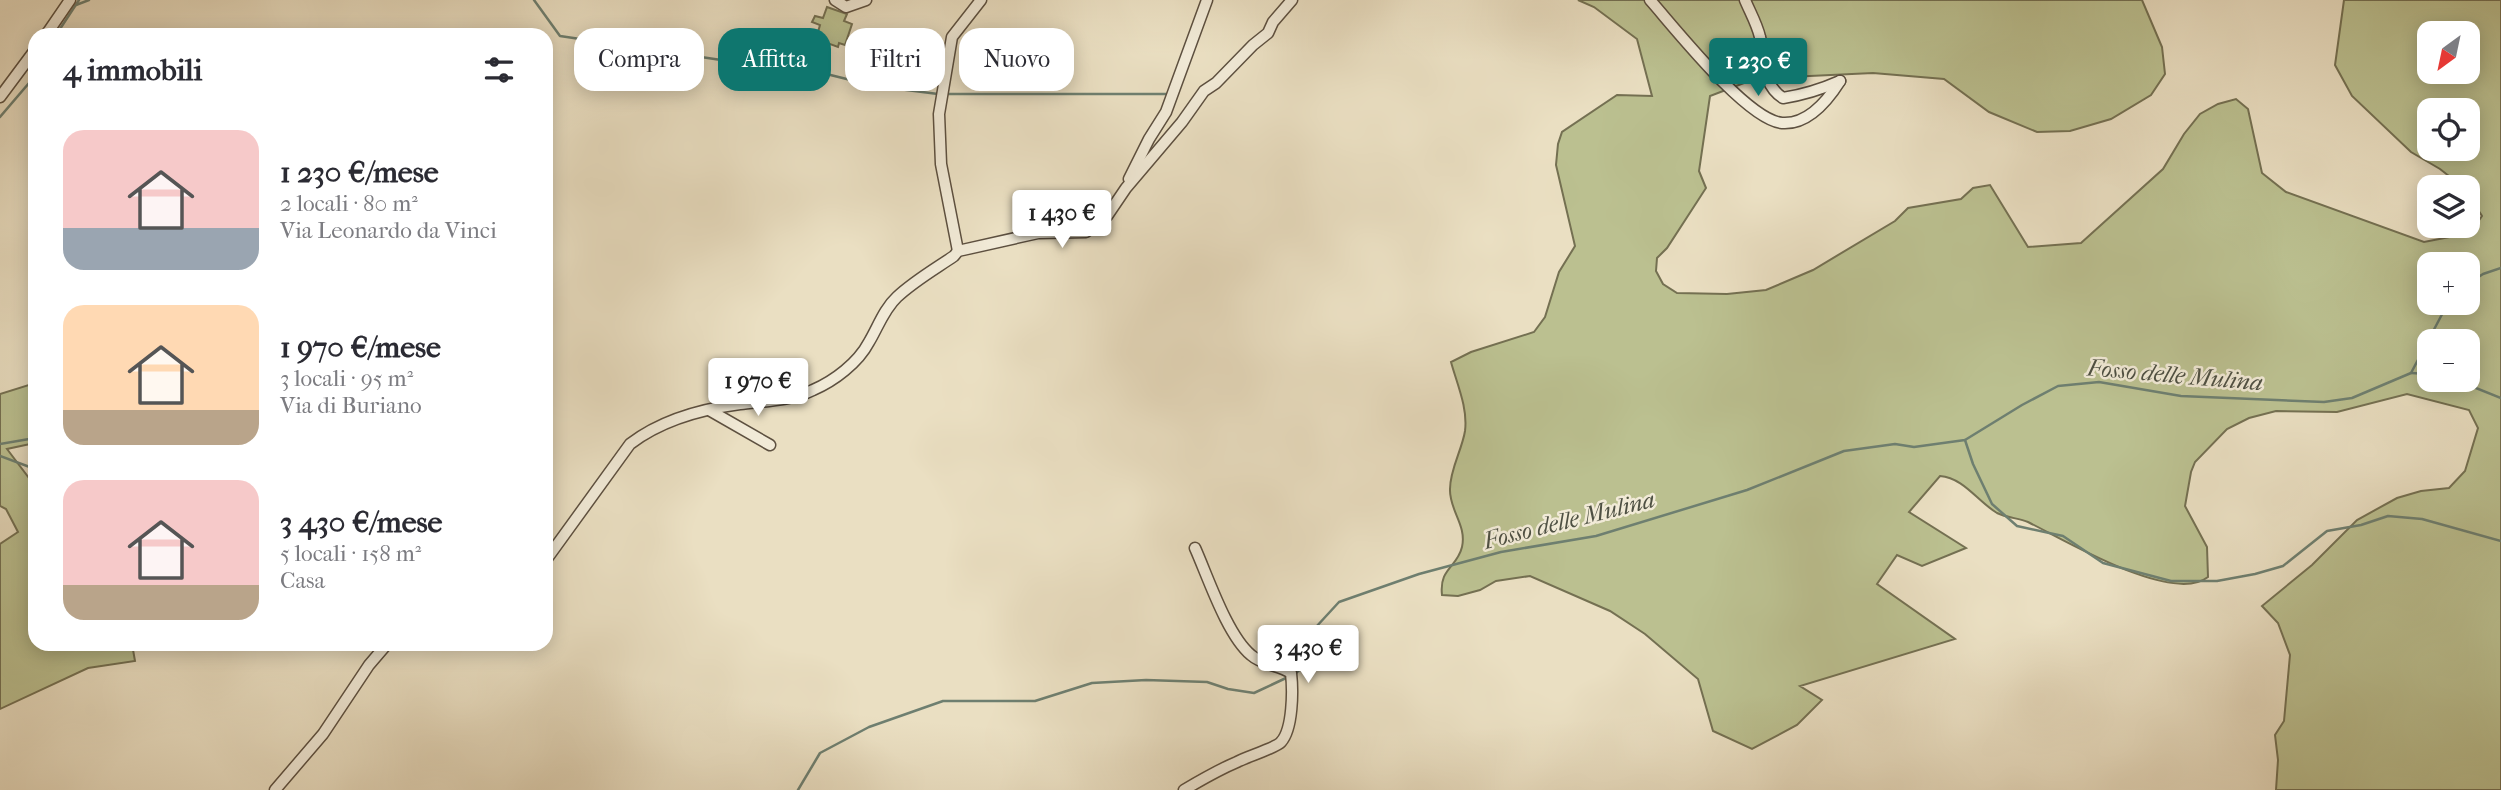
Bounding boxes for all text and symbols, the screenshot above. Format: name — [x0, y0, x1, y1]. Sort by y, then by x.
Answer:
north arrow — [2417, 21, 2480, 84]
map controls — [2417, 21, 2480, 392]
chip: Compra — [574, 28, 704, 91]
chip: Affitta — [718, 28, 831, 91]
chip: Filtri — [845, 28, 945, 91]
chip: Nuovo — [959, 28, 1074, 91]
pin: 1 230 € — [1693, 38, 1823, 98]
text: 1 230 € — [1725, 47, 1791, 74]
icon: filters — [480, 51, 518, 89]
text: 4 immobili — [63, 53, 202, 88]
button: locate — [2417, 98, 2480, 161]
text: 1 230 €/mese — [280, 155, 439, 190]
icon: home — [119, 158, 203, 242]
button: layers — [2417, 175, 2480, 238]
text: 2 locali · 80 m² — [280, 190, 418, 217]
pin: 1 430 € — [997, 190, 1127, 250]
text: 1 430 € — [1028, 199, 1096, 226]
text: Via Leonardo da Vinci — [280, 217, 497, 244]
button: + — [2417, 252, 2480, 315]
button: − — [2417, 329, 2480, 392]
text: 1 970 €/mese — [280, 330, 441, 365]
icon: home — [119, 333, 203, 417]
water label: Fosso delle Mulina — [2085, 353, 2264, 397]
pin: 1 970 € — [693, 358, 823, 418]
text: 3 locali · 95 m² — [280, 365, 413, 392]
text: 1 970 € — [724, 367, 792, 394]
text: Via di Buriano — [280, 392, 422, 419]
water label: Fosso delle Mulina — [1479, 485, 1658, 555]
text: 3 430 €/mese — [280, 505, 442, 540]
icon: home — [119, 508, 203, 592]
text: 5 locali · 158 m² — [280, 540, 421, 567]
text: Casa — [280, 567, 325, 594]
pin: 3 430 € — [1243, 626, 1373, 685]
text: 3 430 € — [1274, 634, 1342, 661]

